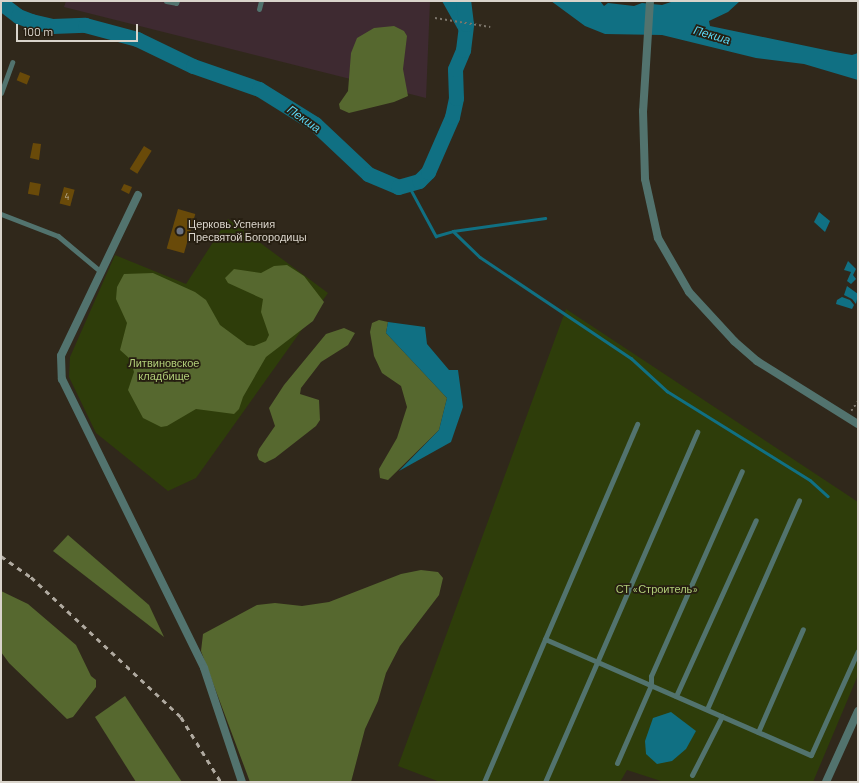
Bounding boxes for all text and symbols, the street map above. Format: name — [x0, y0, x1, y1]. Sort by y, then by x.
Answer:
scale bar — [18, 16, 140, 42]
water label: Пекша — [692, 23, 732, 47]
text: 100 m — [23, 24, 53, 38]
water label: Пекша — [284, 102, 324, 136]
house number: 4 — [65, 192, 69, 202]
place label: Церковь Успения Пресвятой Богородицы — [188, 218, 307, 244]
marker: Церковь Успения Пресвятой Богородицы — [175, 226, 185, 236]
park label: Литвиновское кладбище — [129, 357, 199, 383]
park label: СТ «Строитель» — [616, 582, 698, 596]

